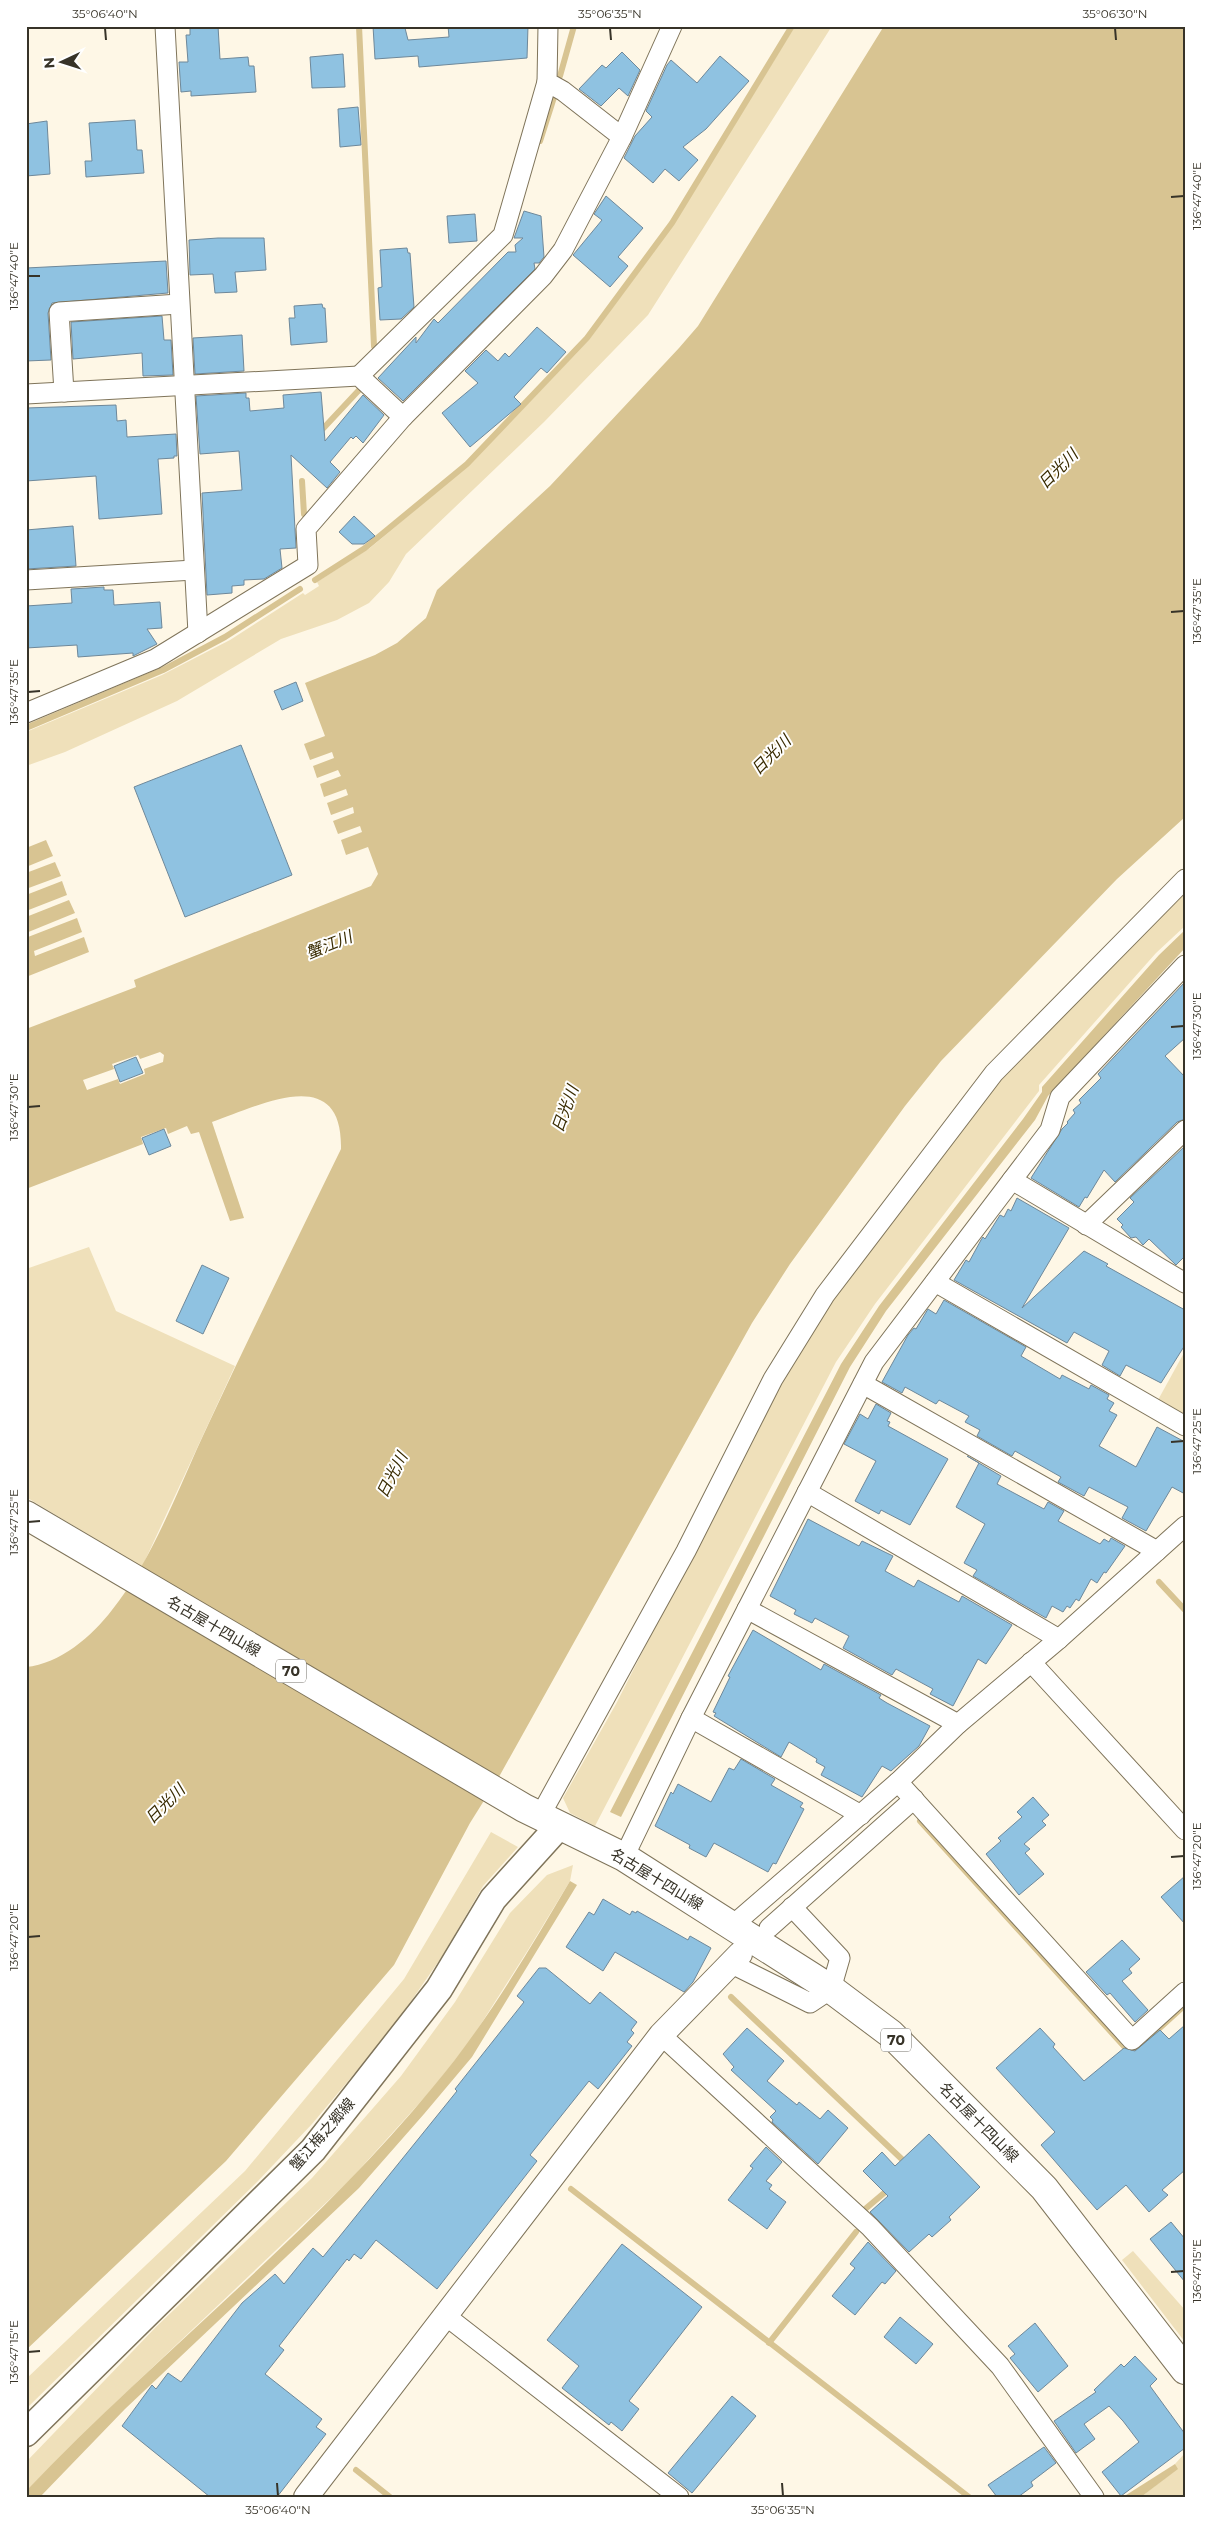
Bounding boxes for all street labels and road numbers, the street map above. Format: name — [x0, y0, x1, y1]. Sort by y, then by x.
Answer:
street label: 名古屋十四山線 — [164, 1592, 264, 1660]
road number: 70 — [276, 1660, 306, 1682]
street label: 名古屋十四山線 — [607, 1844, 707, 1914]
road number: 70 — [881, 2028, 911, 2052]
street label: 名古屋十四山線 — [935, 2078, 1023, 2166]
street label: 蟹江梅之郷線 — [285, 2094, 359, 2174]

